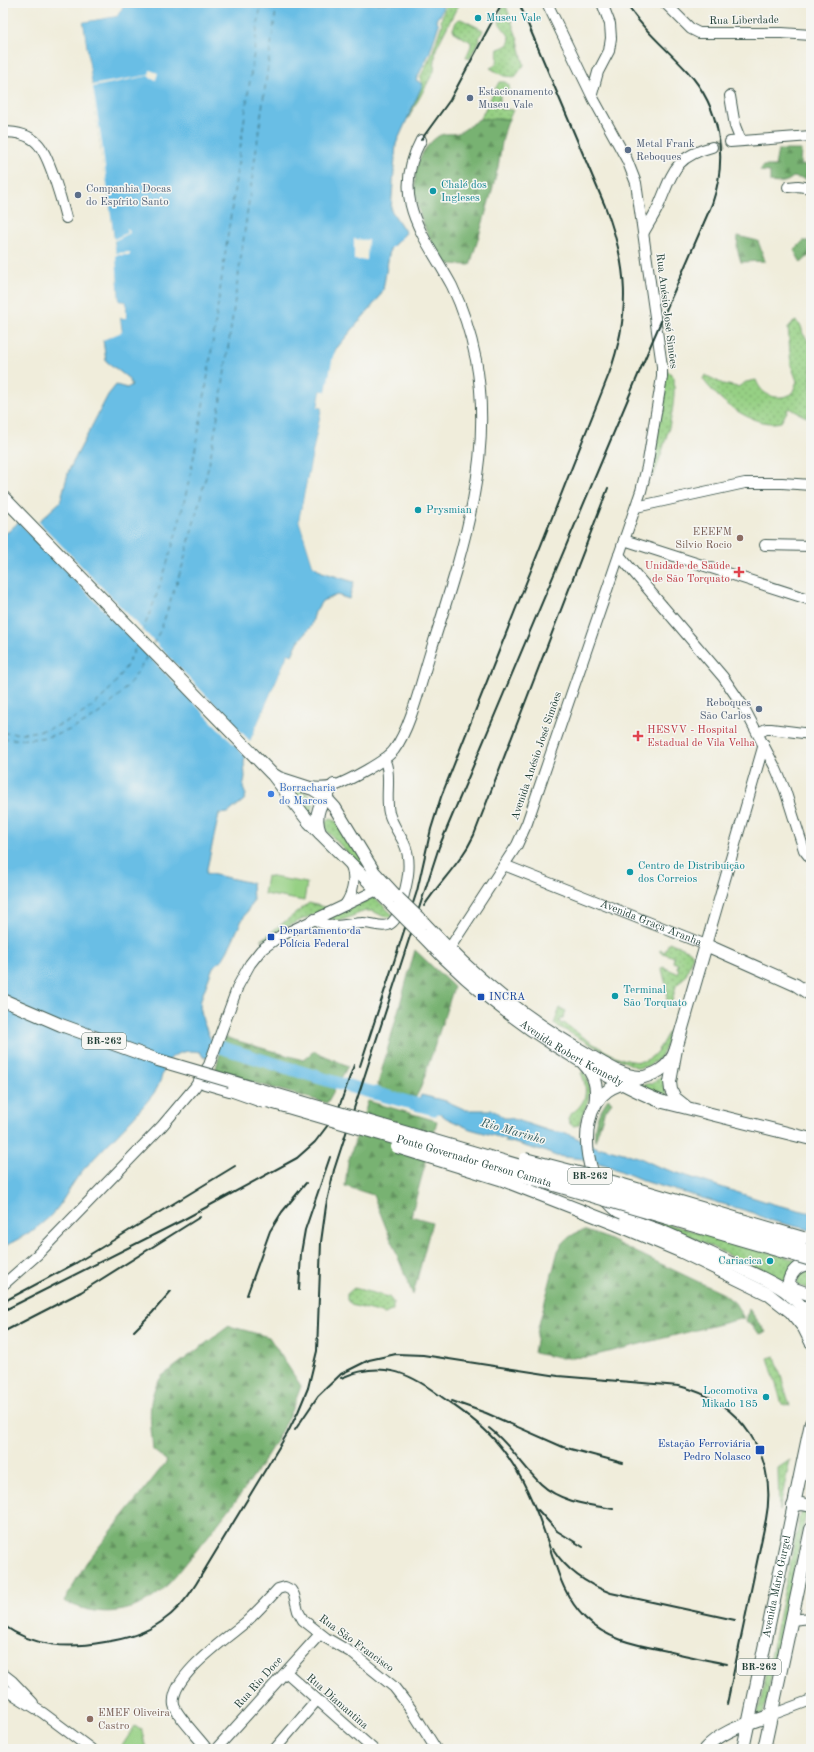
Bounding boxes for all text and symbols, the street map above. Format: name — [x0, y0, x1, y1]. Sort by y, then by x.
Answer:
marker: Museu Vale — [473, 13, 483, 23]
place label: Museu Vale — [486, 13, 541, 24]
street label: Rua Liberdade — [709, 15, 779, 27]
place label: Estacionamento Museu Vale — [478, 87, 553, 111]
marker: Estacionamento Museu Vale — [465, 93, 475, 103]
place label: Metal Frank Reboques — [636, 139, 695, 163]
marker: Metal Frank Reboques — [623, 145, 633, 155]
place label: Chalé dos Ingleses — [441, 180, 487, 204]
place label: Companhia Docas do Espírito Santo — [86, 184, 171, 208]
marker: Chalé dos Ingleses — [428, 186, 438, 196]
marker: Companhia Docas do Espírito Santo — [73, 190, 83, 200]
street label: Rua Anésio José Simões — [653, 253, 679, 369]
marker: Prysmian — [413, 505, 423, 515]
place label: Prysmian — [426, 505, 472, 516]
place label: EEEFM Silvio Rocio — [675, 527, 732, 551]
marker: EEEFM Silvio Rocio — [735, 533, 745, 543]
place label: Unidade de Saúde de São Torquato — [645, 561, 730, 585]
marker: Unidade de Saúde de São Torquato — [733, 566, 745, 578]
street label: Avenida Anésio José Simões — [510, 690, 564, 822]
place label: Reboques São Carlos — [700, 698, 751, 722]
marker: Reboques São Carlos — [754, 704, 764, 714]
place label: HESVV - Hospital Estadual de Vila Velha — [647, 725, 756, 749]
marker: HESVV - Hospital Estadual de Vila Velha — [632, 730, 644, 742]
place label: Borracharia do Marcos — [279, 783, 336, 807]
marker: Borracharia do Marcos — [266, 789, 276, 799]
place label: Centro de Distribuição dos Correios — [638, 861, 745, 885]
marker: Centro de Distribuição dos Correios — [625, 867, 635, 877]
street label: Avenida Graça Aranha — [599, 898, 704, 948]
place label: Departamento da Polícia Federal — [279, 926, 361, 950]
marker: Departamento da Polícia Federal — [266, 932, 276, 942]
place label: Terminal São Torquato — [623, 985, 687, 1009]
marker: Terminal São Torquato — [610, 991, 620, 1001]
marker: INCRA — [476, 992, 486, 1002]
place label: INCRA — [489, 992, 526, 1003]
street label: Avenida Robert Kennedy — [518, 1018, 625, 1089]
road number: BR-262 — [82, 1033, 126, 1049]
water label: Rio Marinho — [478, 1117, 547, 1147]
street label: Ponte Governador Gerson Camata — [395, 1133, 553, 1190]
road number: BR-262 — [568, 1168, 612, 1184]
place label: Cariacica — [718, 1256, 763, 1267]
marker: Cariacica — [765, 1256, 775, 1266]
place label: Locomotiva Mikado 185 — [701, 1386, 759, 1410]
marker: Locomotiva Mikado 185 — [761, 1392, 771, 1402]
place label: Estação Ferroviária Pedro Nolasco — [658, 1439, 752, 1463]
marker: Estação Ferroviária Pedro Nolasco — [754, 1444, 766, 1456]
street label: Avenida Mário Gurgel — [761, 1534, 793, 1639]
street label: Rua São Francisco — [317, 1613, 395, 1675]
street label: Rua Rio Doce — [233, 1655, 285, 1711]
road number: BR-262 — [737, 1659, 781, 1675]
street label: Rua Diamantina — [304, 1672, 370, 1732]
place label: EMEF Oliveira Castro — [98, 1708, 170, 1732]
marker: EMEF Oliveira Castro — [85, 1714, 95, 1724]

